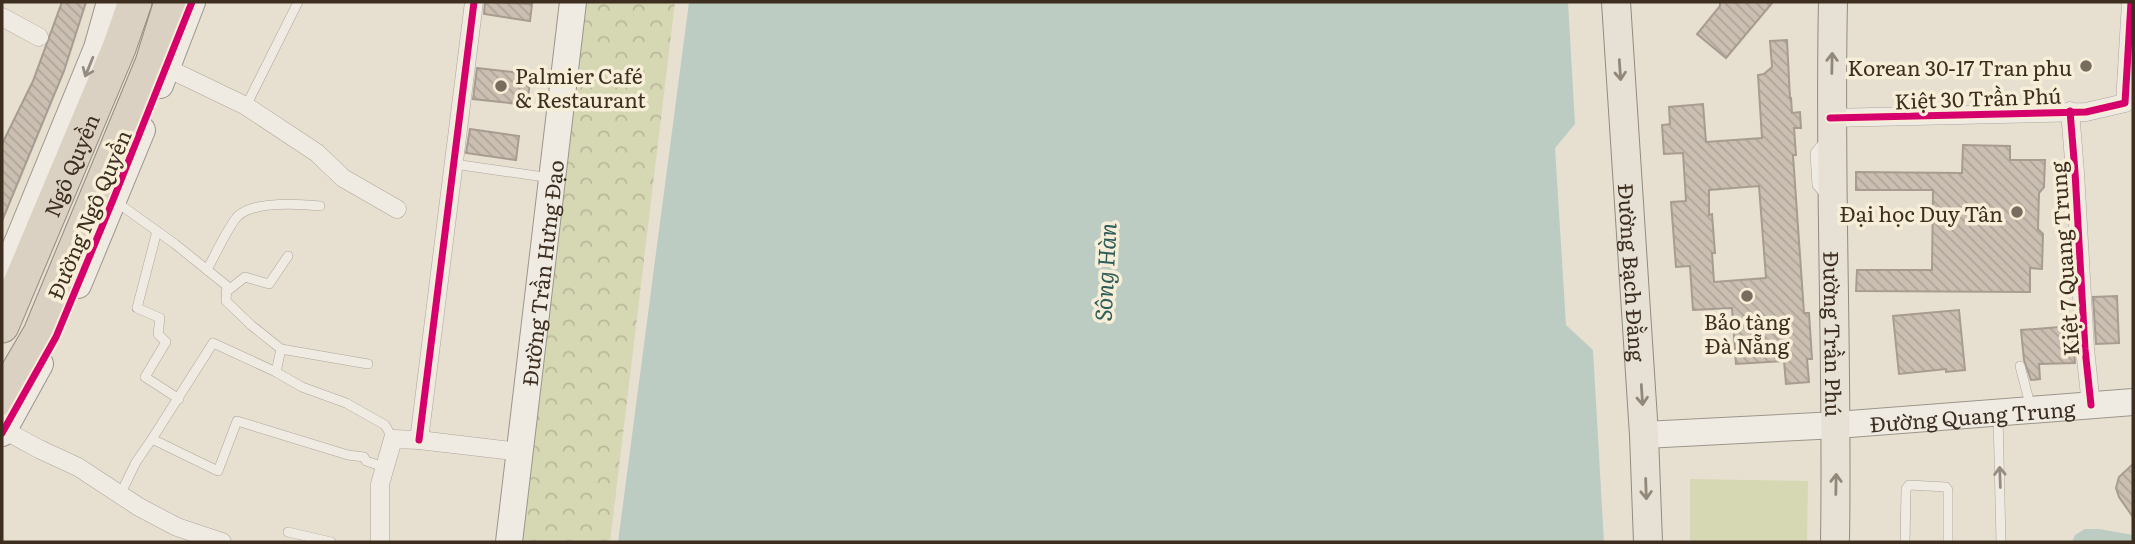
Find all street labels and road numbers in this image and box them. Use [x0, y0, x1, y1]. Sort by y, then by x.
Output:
street label: Kiệt 30 Trần Phú [1894, 79, 2062, 115]
street label: Ngô Quyền [34, 108, 105, 221]
street label: Đường Ngô Quyền [38, 124, 138, 304]
street label: Đường Trần Hưng Đạo [512, 158, 570, 388]
street label: Kiệt 7 Quang Trung [2041, 160, 2085, 357]
street label: Đường Bạch Đằng [1612, 182, 1655, 363]
street label: Đường Trần Phú [1818, 251, 1851, 417]
street label: Đường Quang Trung [1868, 391, 2077, 438]

